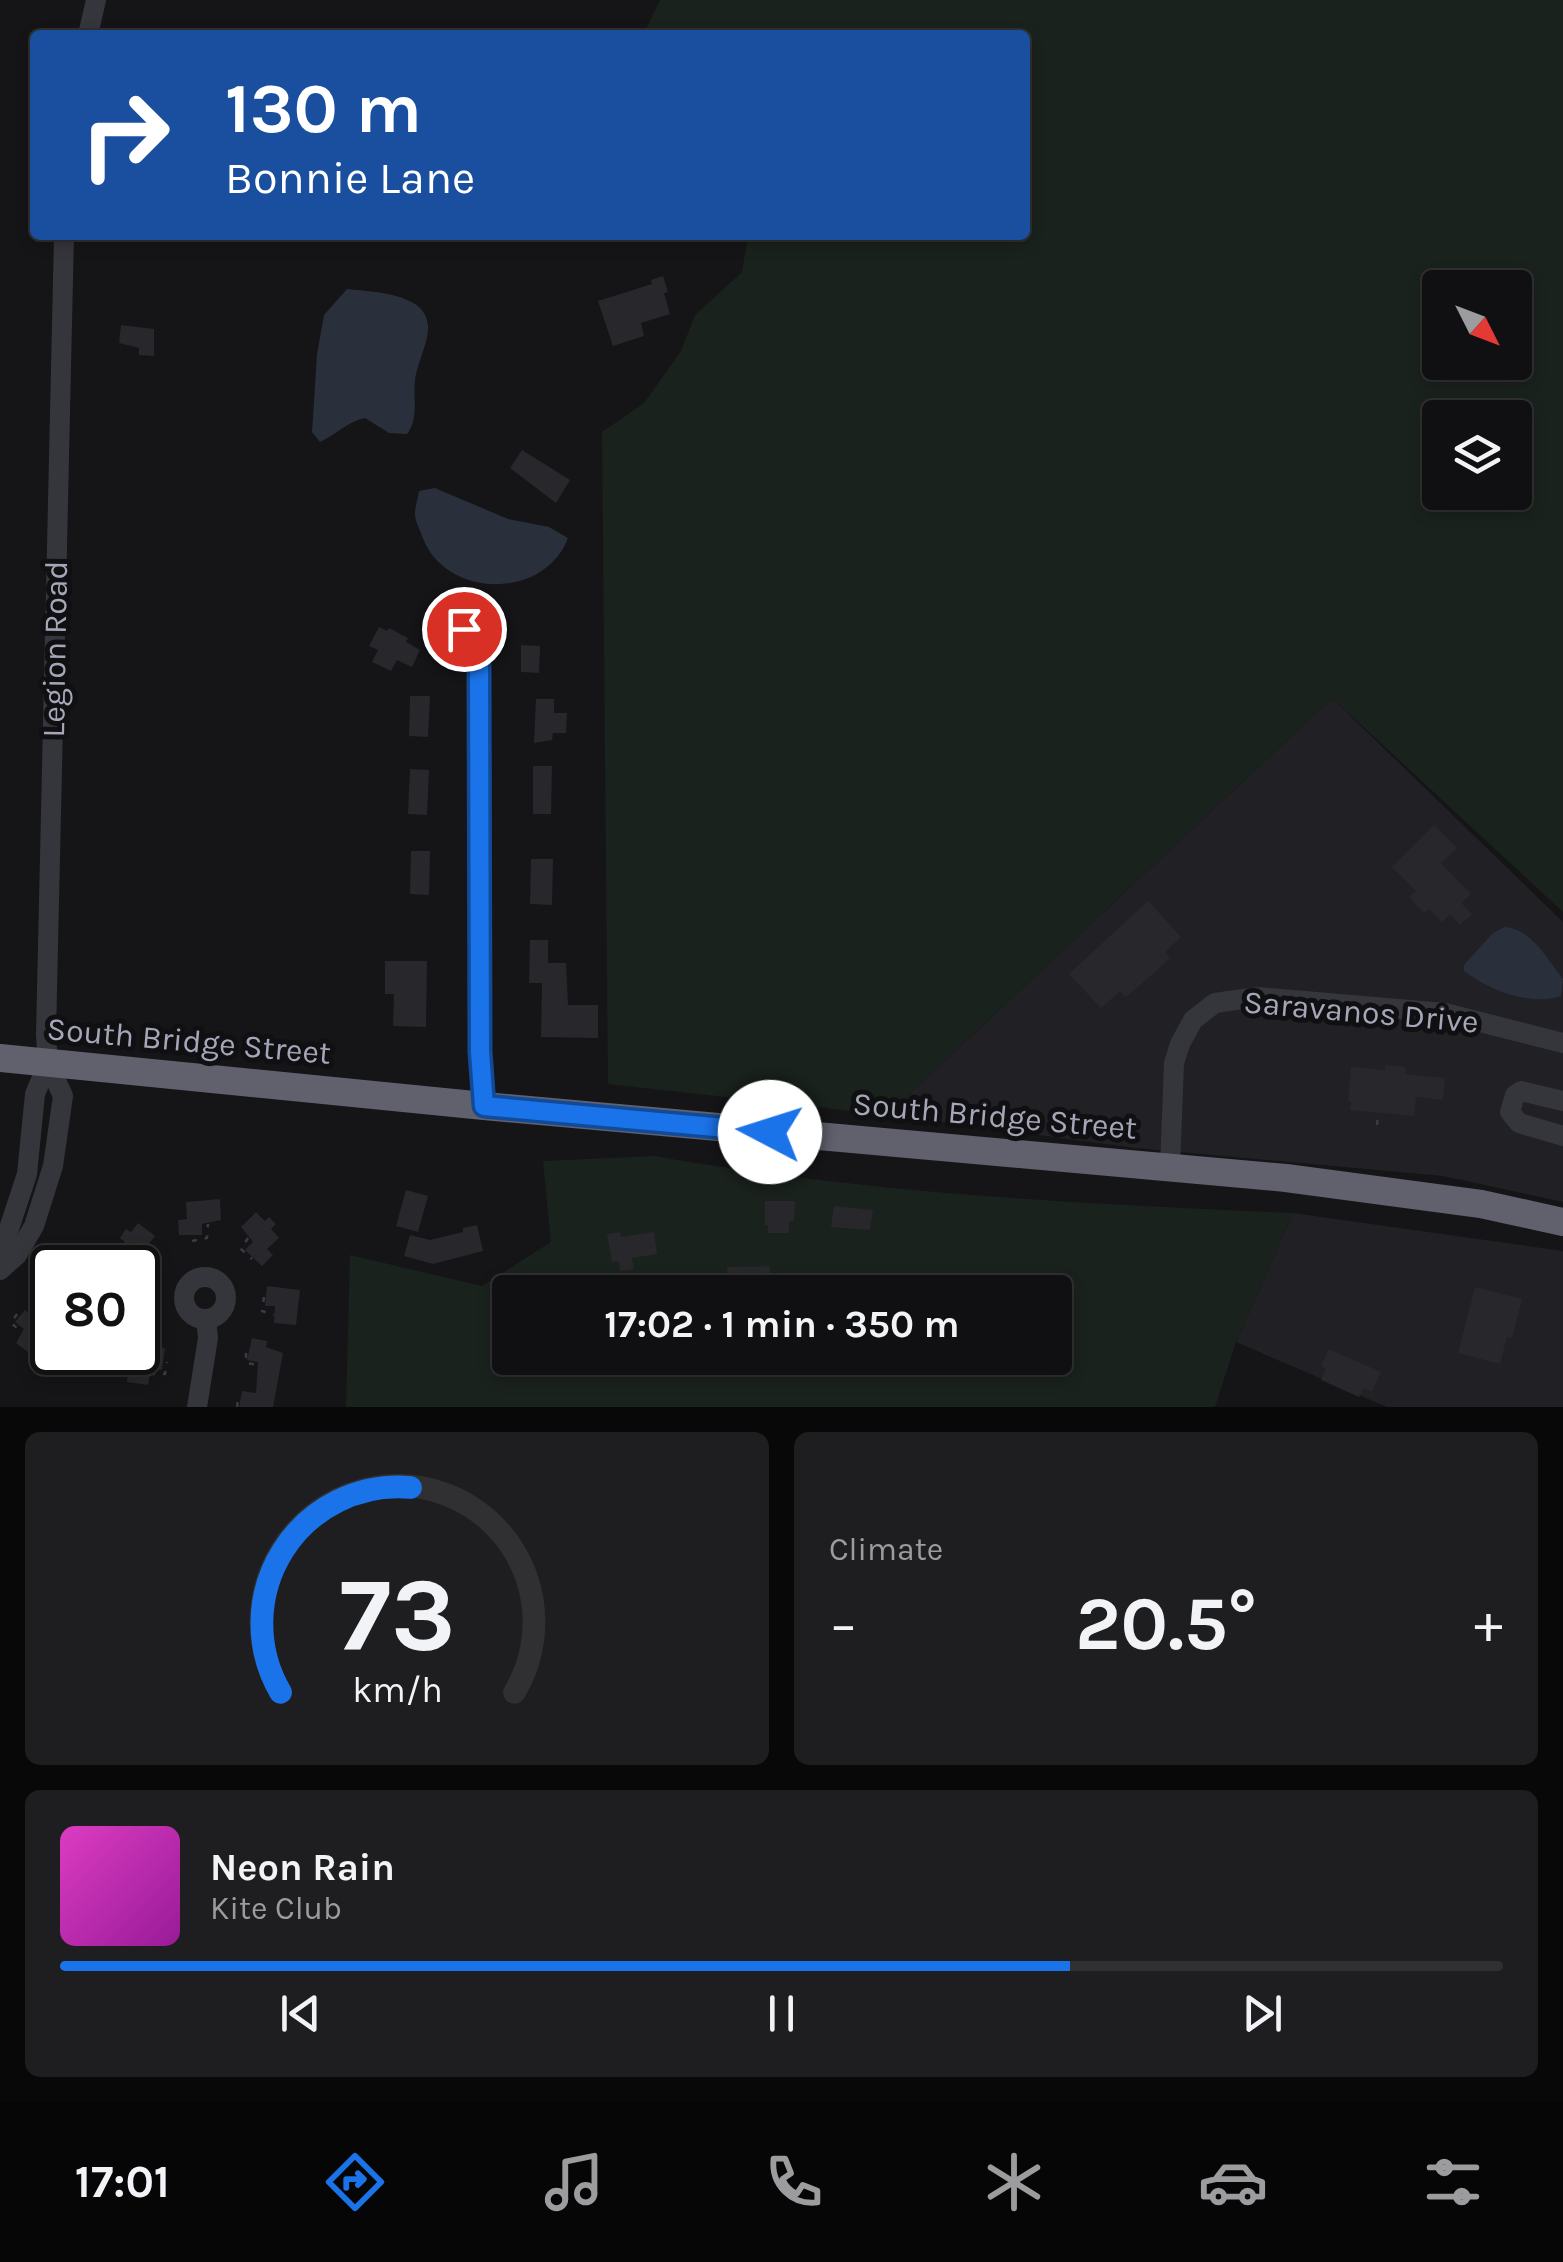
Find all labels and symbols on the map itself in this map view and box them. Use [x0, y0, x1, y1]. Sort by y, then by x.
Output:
north arrow [1422, 270, 1532, 380]
street label: Legion Road [35, 560, 75, 738]
pin [422, 587, 507, 672]
street label: Saravanos Drive [1242, 983, 1480, 1041]
street label: South Bridge Street [45, 1010, 333, 1072]
position arrow [718, 1080, 822, 1184]
street label: South Bridge Street [851, 1085, 1139, 1147]
speed limit sign: 80 [30, 1245, 160, 1375]

